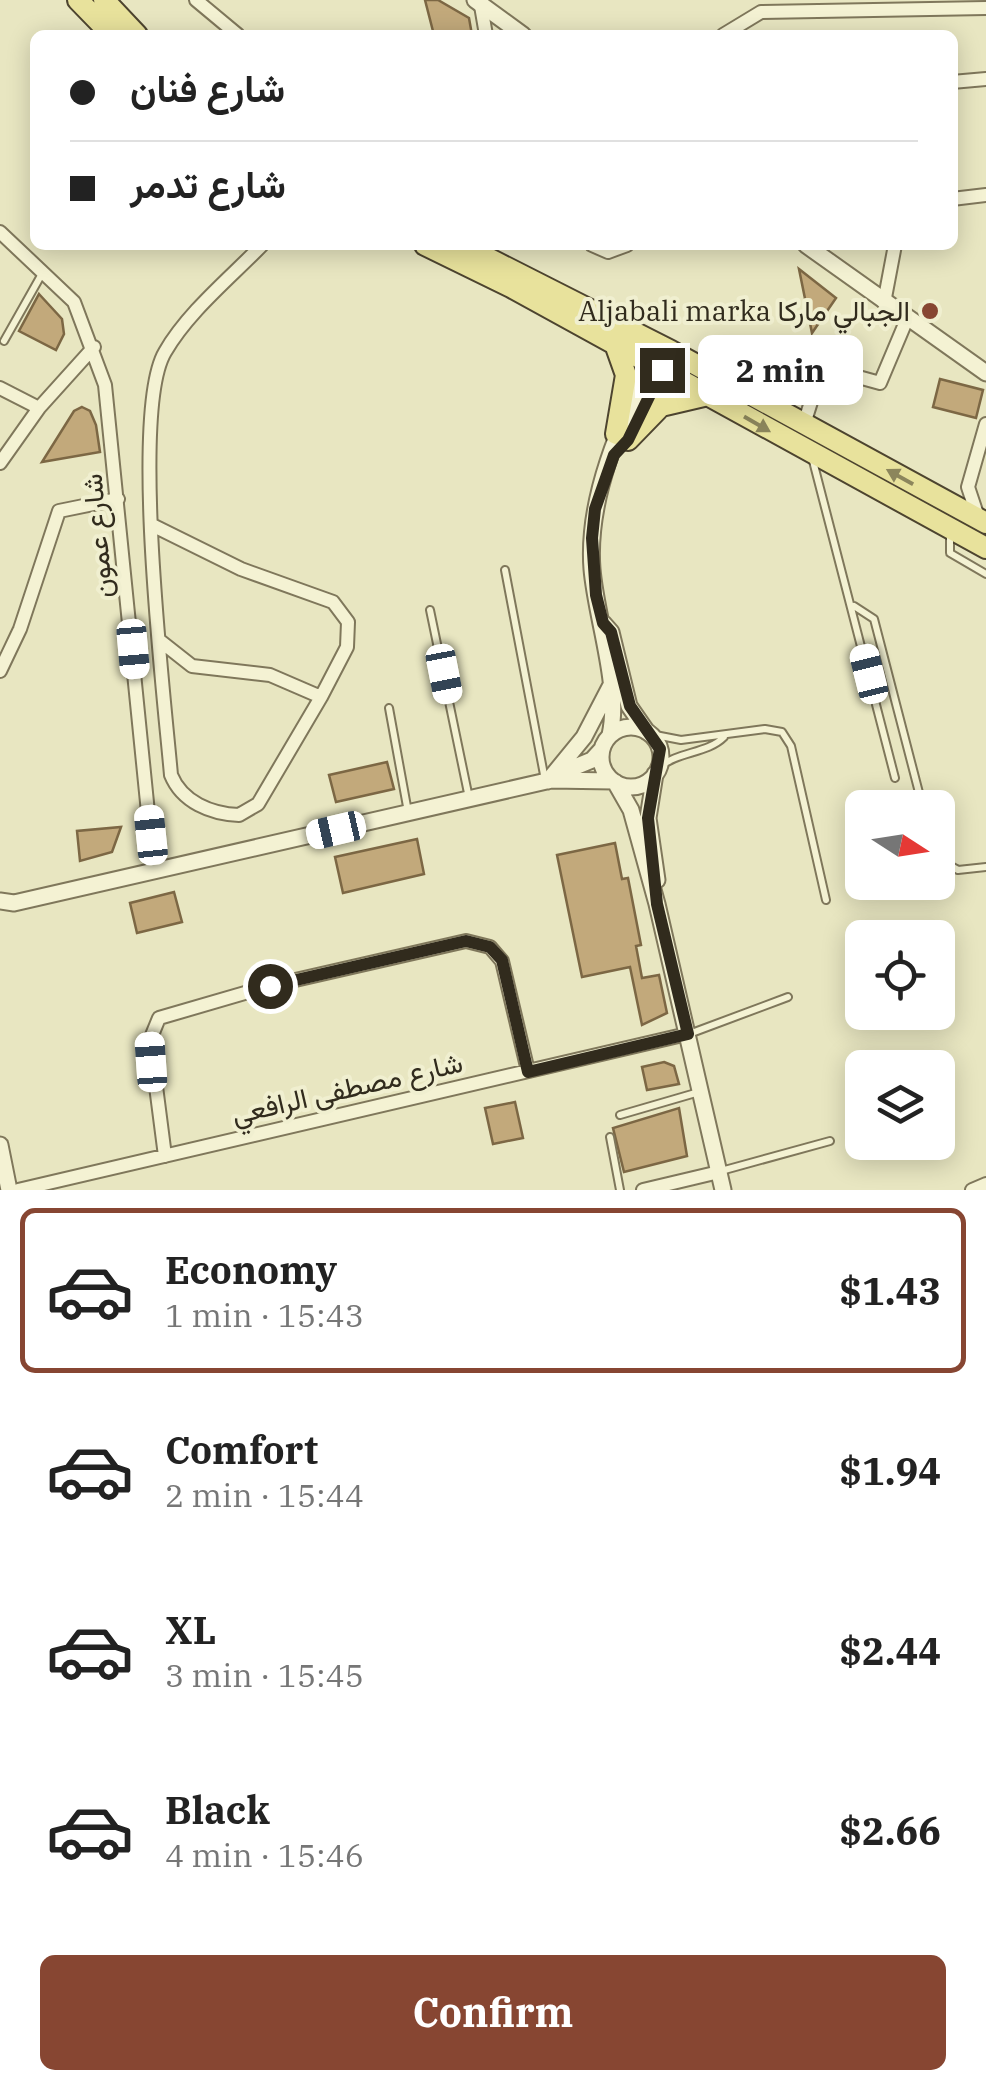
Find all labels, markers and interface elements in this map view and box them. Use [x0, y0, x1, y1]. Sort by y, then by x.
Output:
text: شارع فنان [130, 63, 285, 112]
text: شارع تدمر [130, 159, 286, 208]
place label: Aljabali marka الجبالي ماركا [578, 292, 910, 334]
marker: Aljabali marka الجبالي ماركا [919, 300, 941, 322]
callout: 2 min [697, 335, 862, 405]
route end [640, 348, 685, 393]
text: 2 min [736, 349, 825, 391]
one-way arrow [743, 414, 771, 432]
one-way arrow [886, 469, 915, 486]
street label: شارع عمون [73, 472, 121, 600]
car [115, 618, 151, 680]
car [847, 641, 891, 707]
car [424, 642, 464, 706]
north arrow [845, 790, 955, 900]
map controls [845, 790, 955, 1160]
car [133, 804, 169, 866]
car [303, 809, 369, 851]
button: locate [845, 920, 955, 1030]
route start [248, 964, 293, 1009]
car [134, 1031, 168, 1093]
street label: شارع مصطفى الرافعي [228, 1043, 467, 1137]
button: layers [845, 1050, 955, 1160]
text: Economy [165, 1245, 337, 1294]
icon: car [45, 1246, 135, 1336]
text: $1.43 [839, 1266, 941, 1315]
text: 1 min · 15:43 [165, 1294, 364, 1336]
text: Comfort [165, 1425, 318, 1474]
icon: car [45, 1426, 135, 1516]
text: $1.94 [839, 1446, 941, 1495]
text: 2 min · 15:44 [165, 1474, 364, 1516]
text: XL [165, 1605, 216, 1654]
icon: car [45, 1606, 135, 1696]
text: $2.44 [839, 1626, 941, 1675]
text: 3 min · 15:45 [165, 1654, 364, 1696]
text: Black [165, 1785, 270, 1834]
icon: car [45, 1786, 135, 1876]
text: $2.66 [839, 1806, 941, 1855]
text: 4 min · 15:46 [165, 1834, 364, 1876]
button: Confirm [40, 1955, 946, 2070]

